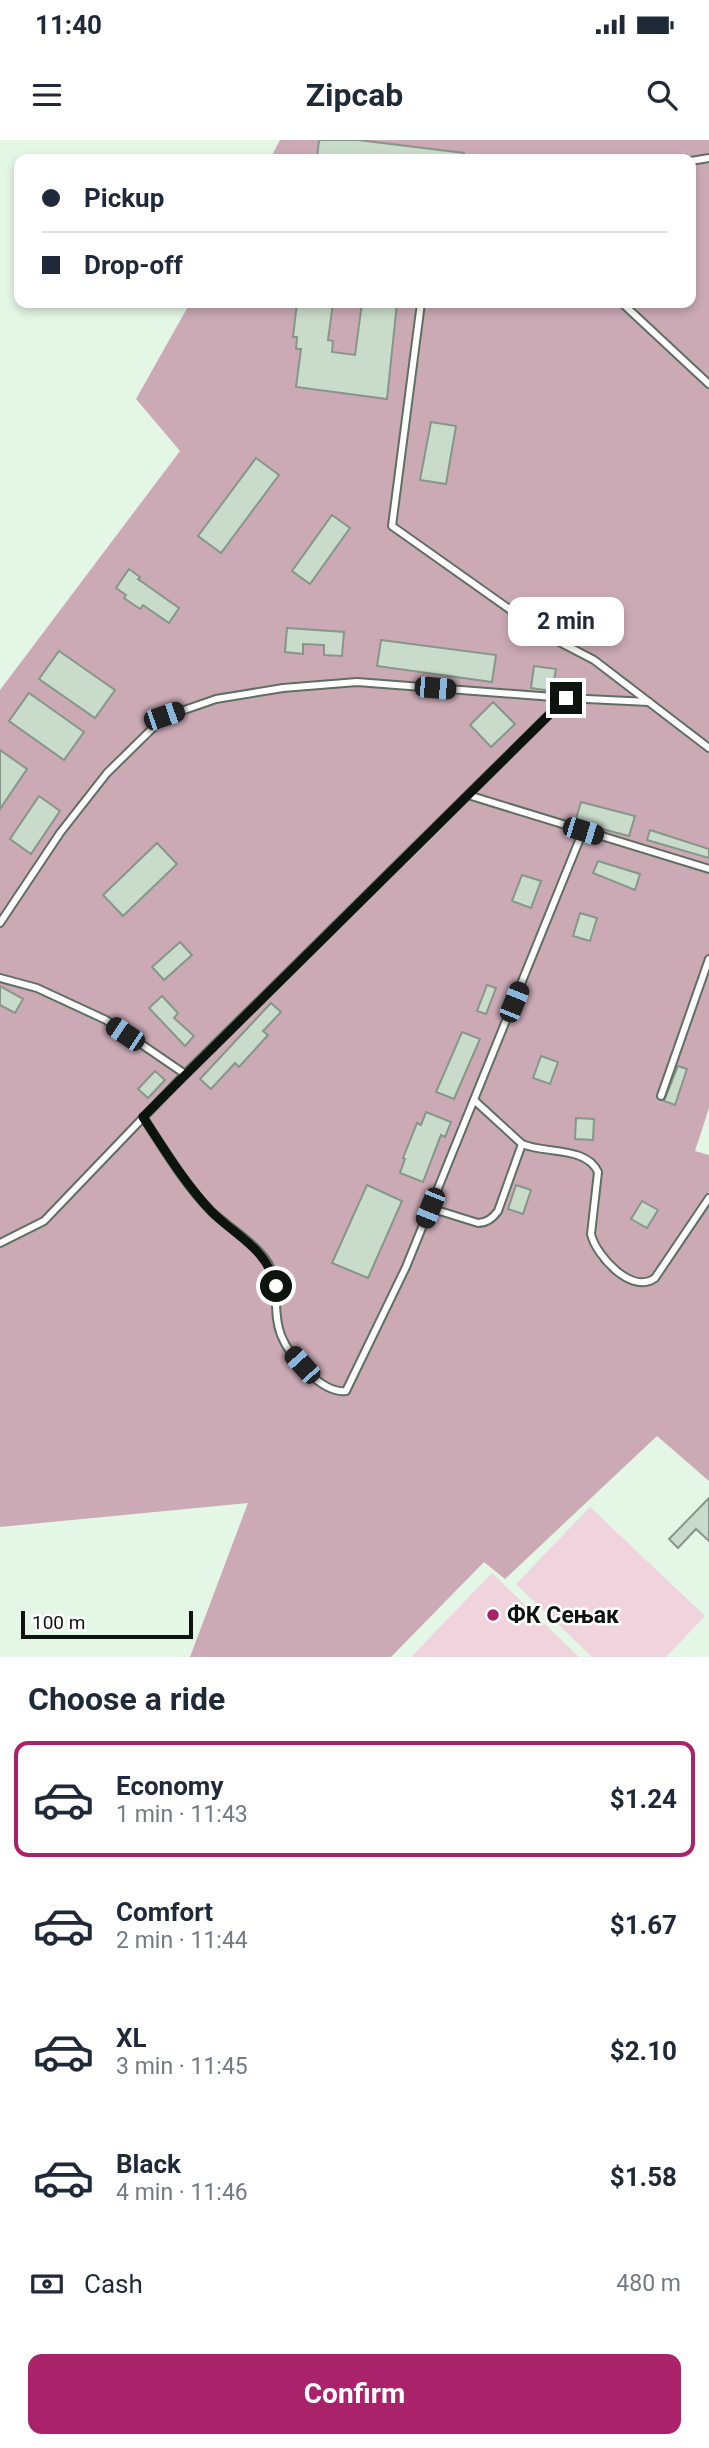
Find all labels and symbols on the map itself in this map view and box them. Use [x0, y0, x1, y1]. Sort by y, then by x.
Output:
callout: 2 min [508, 596, 624, 645]
car [414, 676, 457, 700]
route end [550, 682, 582, 714]
car [141, 699, 188, 733]
car [560, 815, 607, 847]
car [497, 979, 532, 1025]
car [102, 1014, 149, 1054]
car [413, 1185, 448, 1231]
route start [260, 1270, 292, 1302]
car [281, 1342, 324, 1388]
place label: ФК Сењак [507, 1602, 619, 1629]
marker: ФК Сењак [485, 1607, 501, 1623]
scale bar [21, 1608, 192, 1640]

